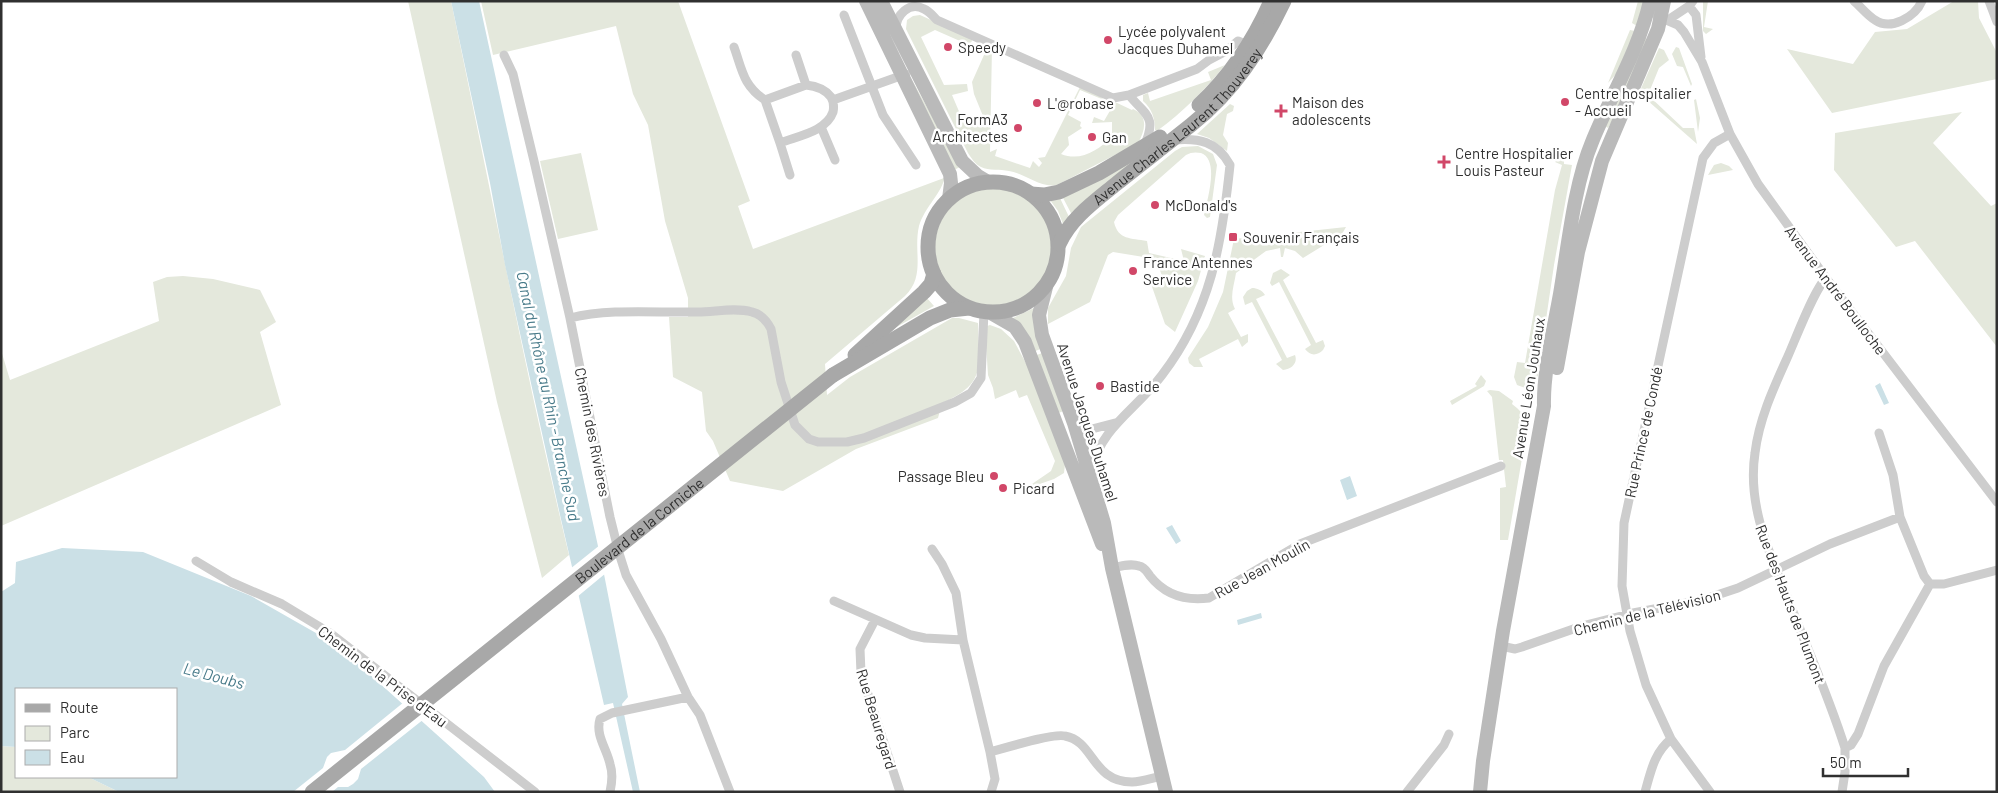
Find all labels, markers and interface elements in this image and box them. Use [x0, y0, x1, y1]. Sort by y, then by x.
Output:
place label: Lycée polyvalent Jacques Duhamel [1118, 22, 1233, 57]
marker: Lycée polyvalent Jacques Duhamel [1102, 34, 1114, 46]
place label: Speedy [958, 38, 1006, 56]
marker: Speedy [942, 41, 954, 53]
street label: Avenue Charles Laurent Thouverey [1089, 44, 1265, 208]
place label: Centre hospitalier - Accueil [1575, 84, 1692, 119]
place label: Maison des adolescents [1292, 93, 1371, 128]
place label: L'@robase [1047, 94, 1114, 112]
marker: Centre hospitalier - Accueil [1559, 96, 1571, 108]
marker: L'@robase [1031, 97, 1043, 109]
marker: Maison des adolescents [1274, 104, 1288, 118]
place label: FormA3 Architectes [932, 110, 1008, 145]
marker: FormA3 Architectes [1012, 122, 1024, 134]
place label: Gan [1102, 128, 1127, 146]
marker: Gan [1086, 131, 1098, 143]
place label: Centre Hospitalier Louis Pasteur [1455, 144, 1574, 179]
marker: Centre Hospitalier Louis Pasteur [1437, 155, 1451, 169]
place label: McDonald's [1165, 196, 1237, 214]
marker: McDonald's [1149, 199, 1161, 211]
street label: Avenue André Boulloche [1782, 222, 1890, 358]
place label: Souvenir Français [1243, 228, 1359, 246]
marker: Souvenir Français [1227, 231, 1239, 243]
place label: France Antennes Service [1143, 253, 1253, 288]
marker: France Antennes Service [1127, 265, 1139, 277]
water label: Canal du Rhône au Rhin - Branche Sud [513, 269, 585, 523]
street label: Avenue Léon Jouhaux [1508, 316, 1548, 460]
street label: Avenue Jacques Duhamel [1054, 340, 1122, 504]
street label: Rue Prince de Condé [1620, 365, 1666, 499]
street label: Chemin des Rivières [572, 366, 614, 498]
place label: Bastide [1110, 377, 1160, 395]
marker: Bastide [1094, 380, 1106, 392]
place label: Passage Bleu [898, 467, 984, 485]
marker: Passage Bleu [988, 470, 1000, 482]
street label: Boulevard de la Corniche [571, 473, 707, 587]
place label: Picard [1013, 479, 1055, 497]
marker: Picard [997, 482, 1009, 494]
street label: Rue des Hauts de Plumont [1752, 522, 1830, 686]
street label: Rue Jean Moulin [1211, 534, 1313, 602]
street label: Chemin de la Télévision [1572, 585, 1722, 639]
street label: Chemin de la Prise d'Eau [315, 622, 451, 730]
water label: Le Doubs [181, 658, 247, 692]
street label: Rue Beauregard [853, 667, 901, 771]
legend [15, 688, 178, 778]
text: Route [60, 698, 99, 716]
text: Parc [60, 723, 90, 741]
scale bar [1823, 746, 1908, 778]
text: Eau [60, 748, 85, 766]
text: 50 m [1830, 753, 1862, 771]

